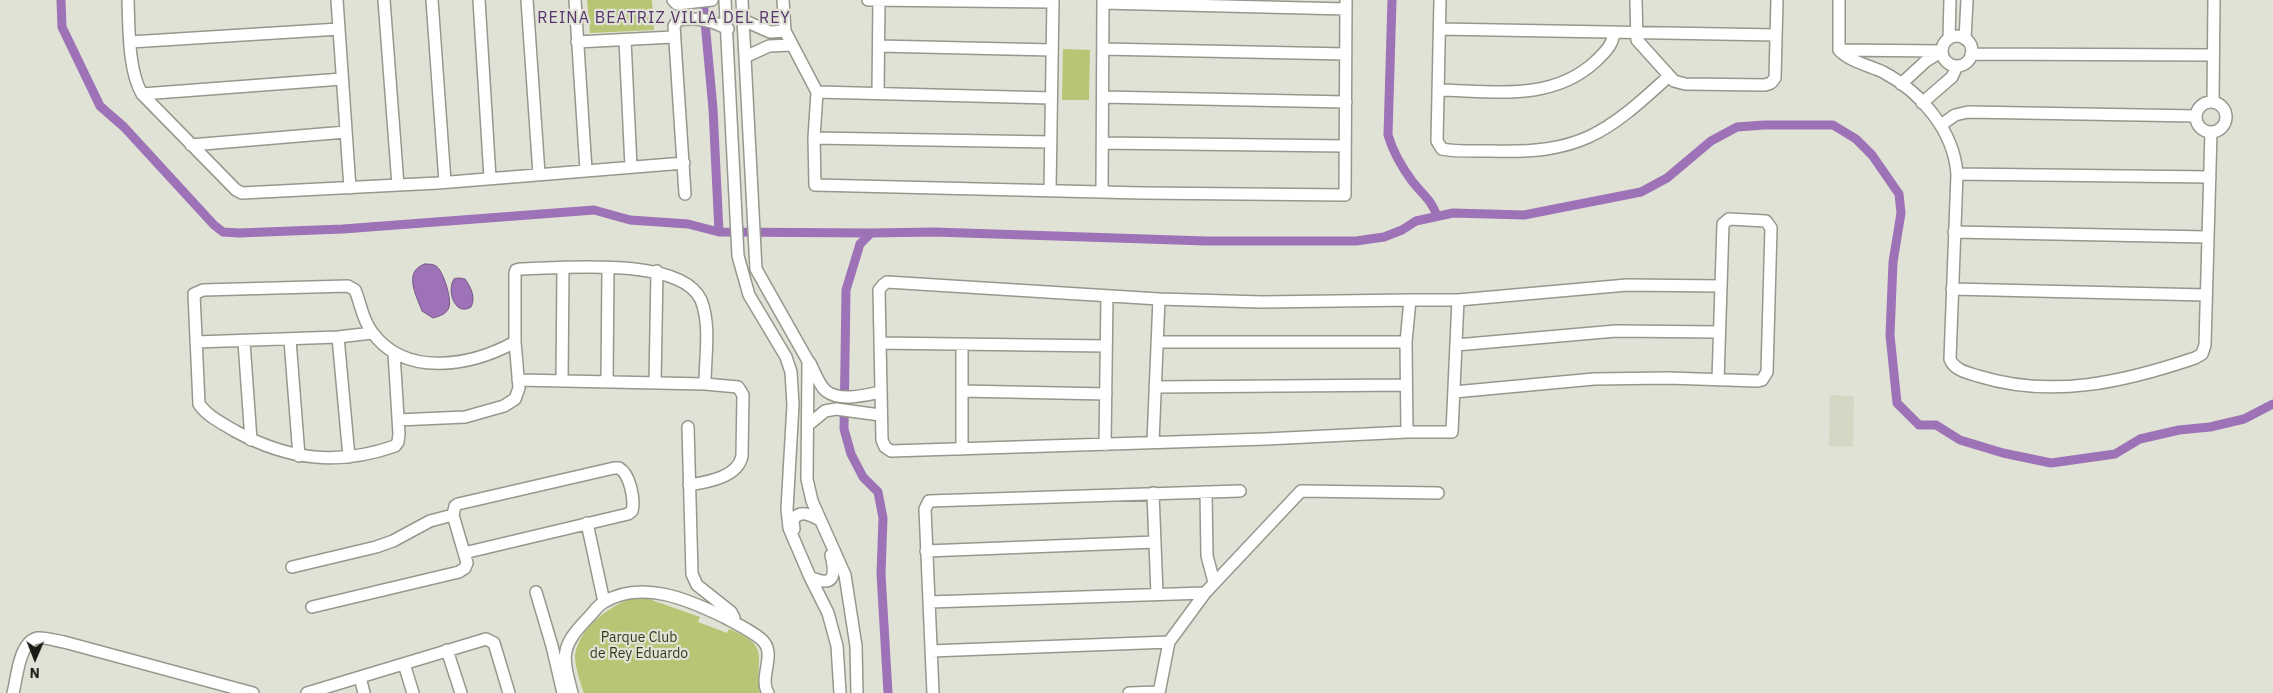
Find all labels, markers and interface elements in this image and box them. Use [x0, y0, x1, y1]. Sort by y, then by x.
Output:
district label: REINA BEATRIZ VILLA DEL REY [534, 8, 794, 28]
park label: Parque Club de Rey Eduardo [590, 630, 688, 662]
north arrow [10, 633, 60, 683]
text: N [30, 664, 40, 682]

